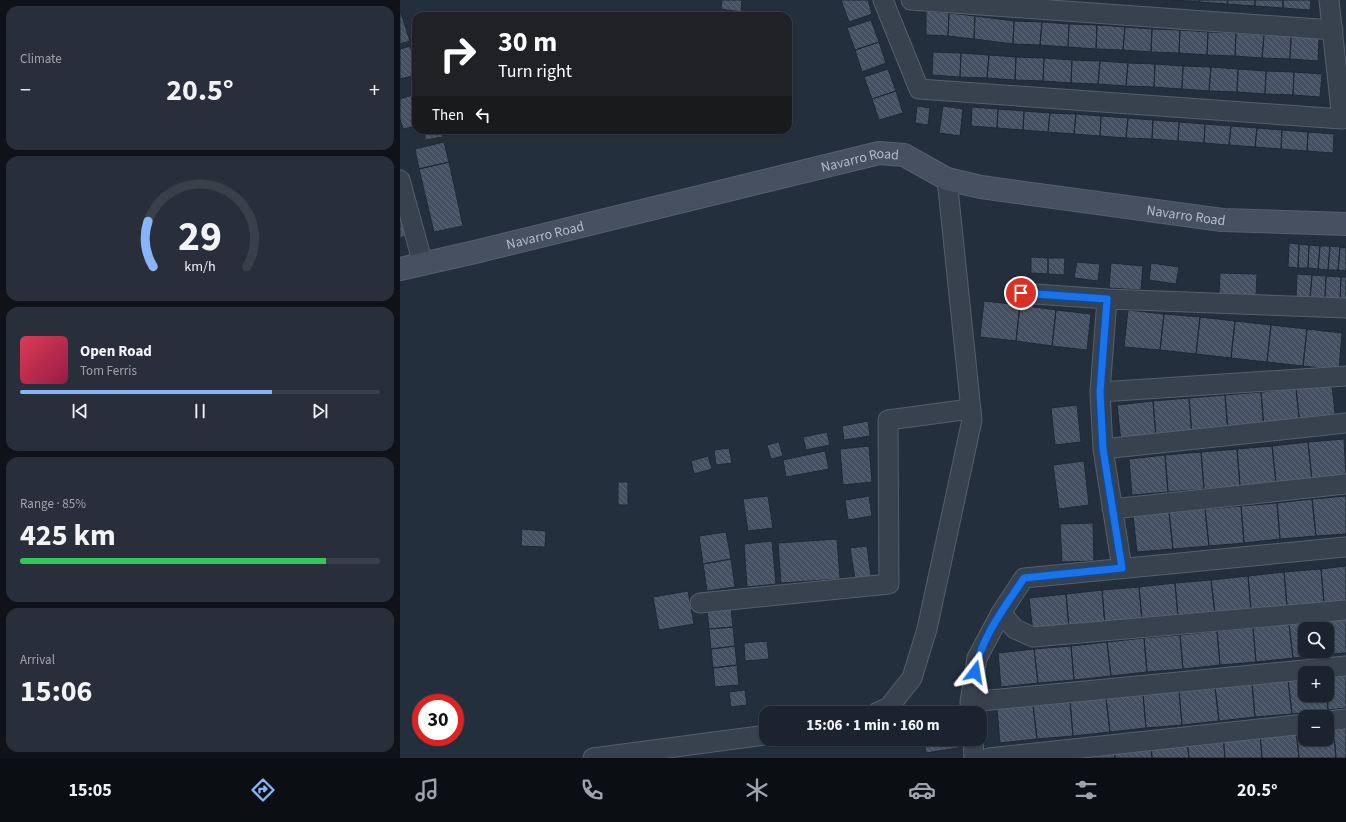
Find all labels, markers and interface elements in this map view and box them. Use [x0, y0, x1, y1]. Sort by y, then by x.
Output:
text: 30 m [498, 22, 557, 62]
icon: right [432, 28, 484, 80]
text: Climate [20, 50, 62, 68]
text: Turn right [498, 59, 572, 84]
text: 20.5° [166, 69, 234, 112]
text: − [20, 74, 31, 106]
text: + [369, 74, 380, 106]
icon: left [472, 104, 494, 126]
text: Then [432, 105, 464, 126]
street label: Navarro Road [819, 144, 900, 178]
street label: Navarro Road [1145, 201, 1227, 231]
text: 29 [178, 206, 222, 266]
street label: Navarro Road [504, 217, 586, 255]
text: km/h [184, 255, 216, 276]
pin [1004, 276, 1038, 310]
icon: arrive [1010, 282, 1032, 304]
text: Open Road [80, 341, 152, 362]
text: Tom Ferris [80, 362, 137, 380]
icon: previous [69, 400, 91, 422]
icon: pause [189, 400, 211, 422]
icon: next [309, 400, 331, 422]
text: Range · 85% [20, 495, 86, 513]
text: 425 km [20, 514, 116, 557]
map controls [1298, 622, 1334, 746]
button: search [1298, 622, 1334, 658]
text: Arrival [20, 651, 55, 669]
position arrow [954, 651, 996, 693]
button: + [1298, 666, 1334, 702]
text: 15:06 [20, 670, 92, 713]
speed limit sign: 30 [412, 694, 464, 746]
button: − [1298, 710, 1334, 746]
text: 15:06 · 1 min · 160 m [806, 715, 940, 736]
icon: directions [249, 776, 277, 804]
icon: music [413, 776, 441, 804]
icon: phone [578, 776, 606, 804]
icon: climate [743, 776, 771, 804]
icon: car [908, 776, 936, 804]
icon: filters [1072, 776, 1100, 804]
text: 15:05 [68, 778, 112, 803]
text: 20.5° [1237, 778, 1278, 803]

